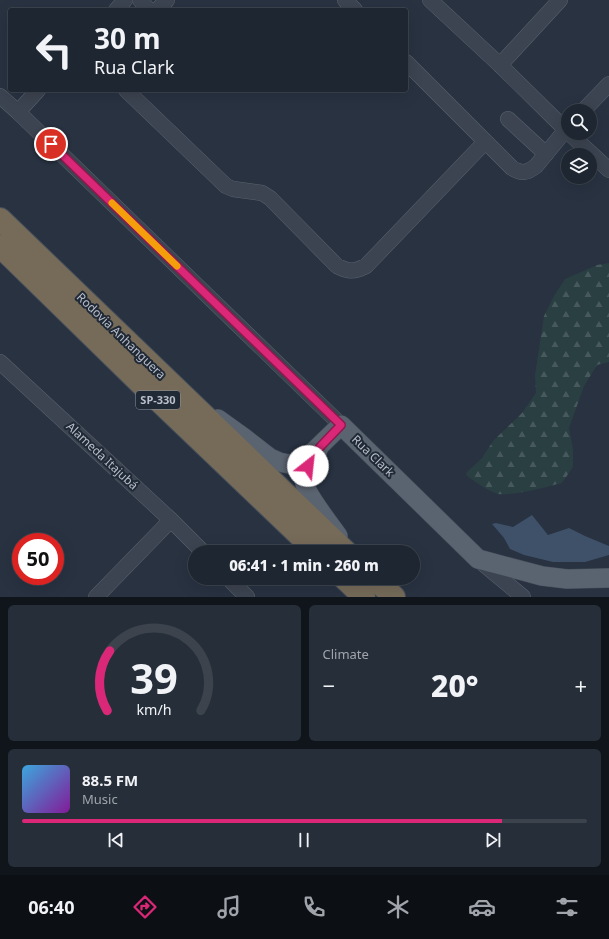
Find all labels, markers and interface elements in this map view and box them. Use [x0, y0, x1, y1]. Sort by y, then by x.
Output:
text: 30 m [94, 19, 161, 57]
icon: left [28, 24, 80, 76]
text: Rua Clark [94, 55, 174, 79]
map controls [561, 104, 597, 184]
button: search [561, 104, 597, 140]
pin [34, 127, 68, 161]
icon: arrive [40, 133, 62, 155]
button: layers [561, 148, 597, 184]
street label: Rodovia Anhanguera [73, 289, 170, 383]
road number: SP-330 [136, 391, 180, 409]
street label: Alameda Itajubá [63, 418, 142, 493]
street label: Rua Clark [348, 431, 399, 481]
position arrow [287, 445, 329, 487]
speed limit sign: 50 [12, 533, 64, 585]
text: 06:41 · 1 min · 260 m [229, 555, 379, 575]
text: Climate [323, 645, 369, 663]
text: 39 [130, 650, 178, 706]
text: 20° [431, 665, 478, 706]
text: − [323, 670, 335, 700]
text: + [574, 670, 587, 700]
text: km/h [137, 700, 172, 719]
text: 88.5 FM [82, 770, 138, 790]
text: Music [82, 790, 118, 808]
icon: previous [105, 829, 127, 851]
icon: pause [293, 829, 315, 851]
icon: next [482, 829, 504, 851]
icon: directions [131, 893, 159, 921]
icon: music [215, 893, 243, 921]
icon: phone [300, 893, 328, 921]
icon: climate [384, 893, 412, 921]
icon: car [468, 893, 496, 921]
icon: filters [553, 893, 581, 921]
text: 06:40 [28, 895, 74, 919]

